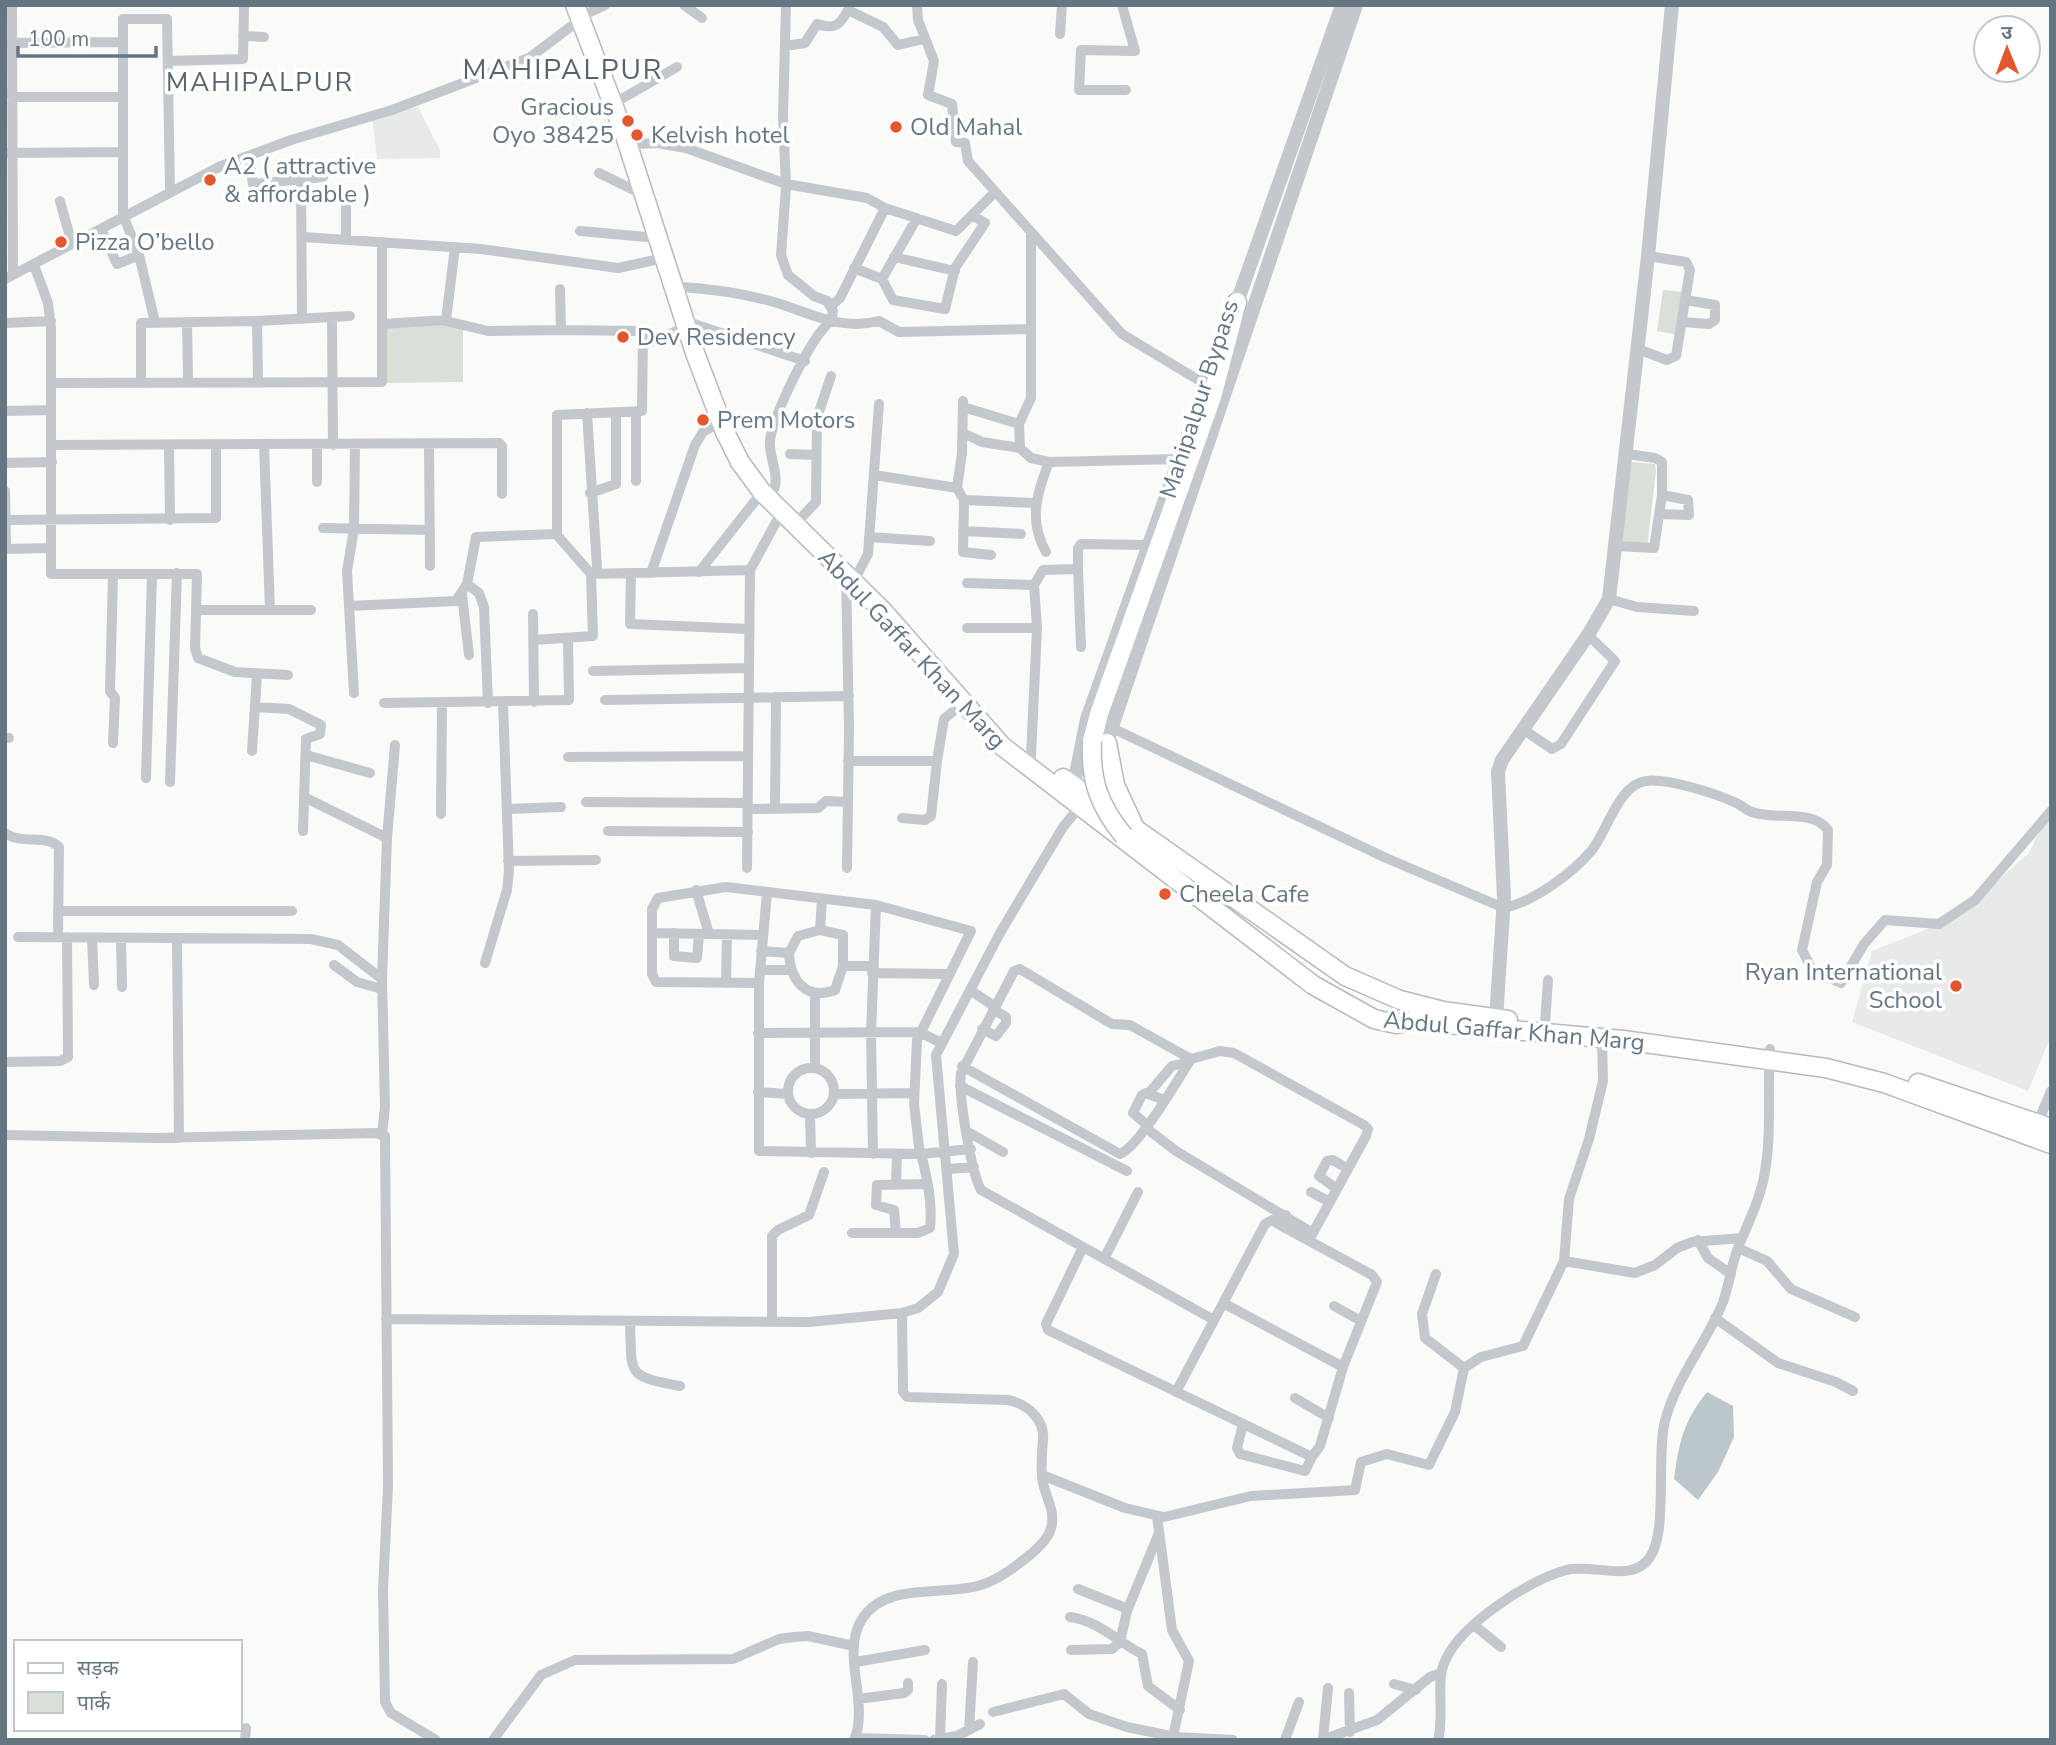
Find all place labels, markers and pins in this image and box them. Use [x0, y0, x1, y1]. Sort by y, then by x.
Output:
place label: Gracious Oyo 38425 [492, 91, 614, 151]
place label: Old Mahal [910, 111, 1022, 143]
marker: Gracious Oyo 38425 [620, 113, 636, 129]
place label: Kelvish hotel [651, 119, 790, 151]
marker: Old Mahal [888, 119, 904, 135]
marker: Kelvish hotel [629, 127, 645, 143]
place label: A2 ( attractive & affordable ) [224, 150, 376, 210]
marker: A2 ( attractive & affordable ) [202, 172, 218, 188]
place label: Pizza O’bello [75, 226, 215, 258]
marker: Pizza O’bello [53, 234, 69, 250]
place label: Dev Residency [637, 321, 796, 353]
marker: Dev Residency [615, 329, 631, 345]
place label: Prem Motors [717, 404, 855, 436]
marker: Prem Motors [695, 412, 711, 428]
place label: Cheela Cafe [1179, 878, 1309, 910]
marker: Cheela Cafe [1157, 886, 1173, 902]
place label: Ryan International School [1745, 956, 1942, 1016]
marker: Ryan International School [1948, 978, 1964, 994]

